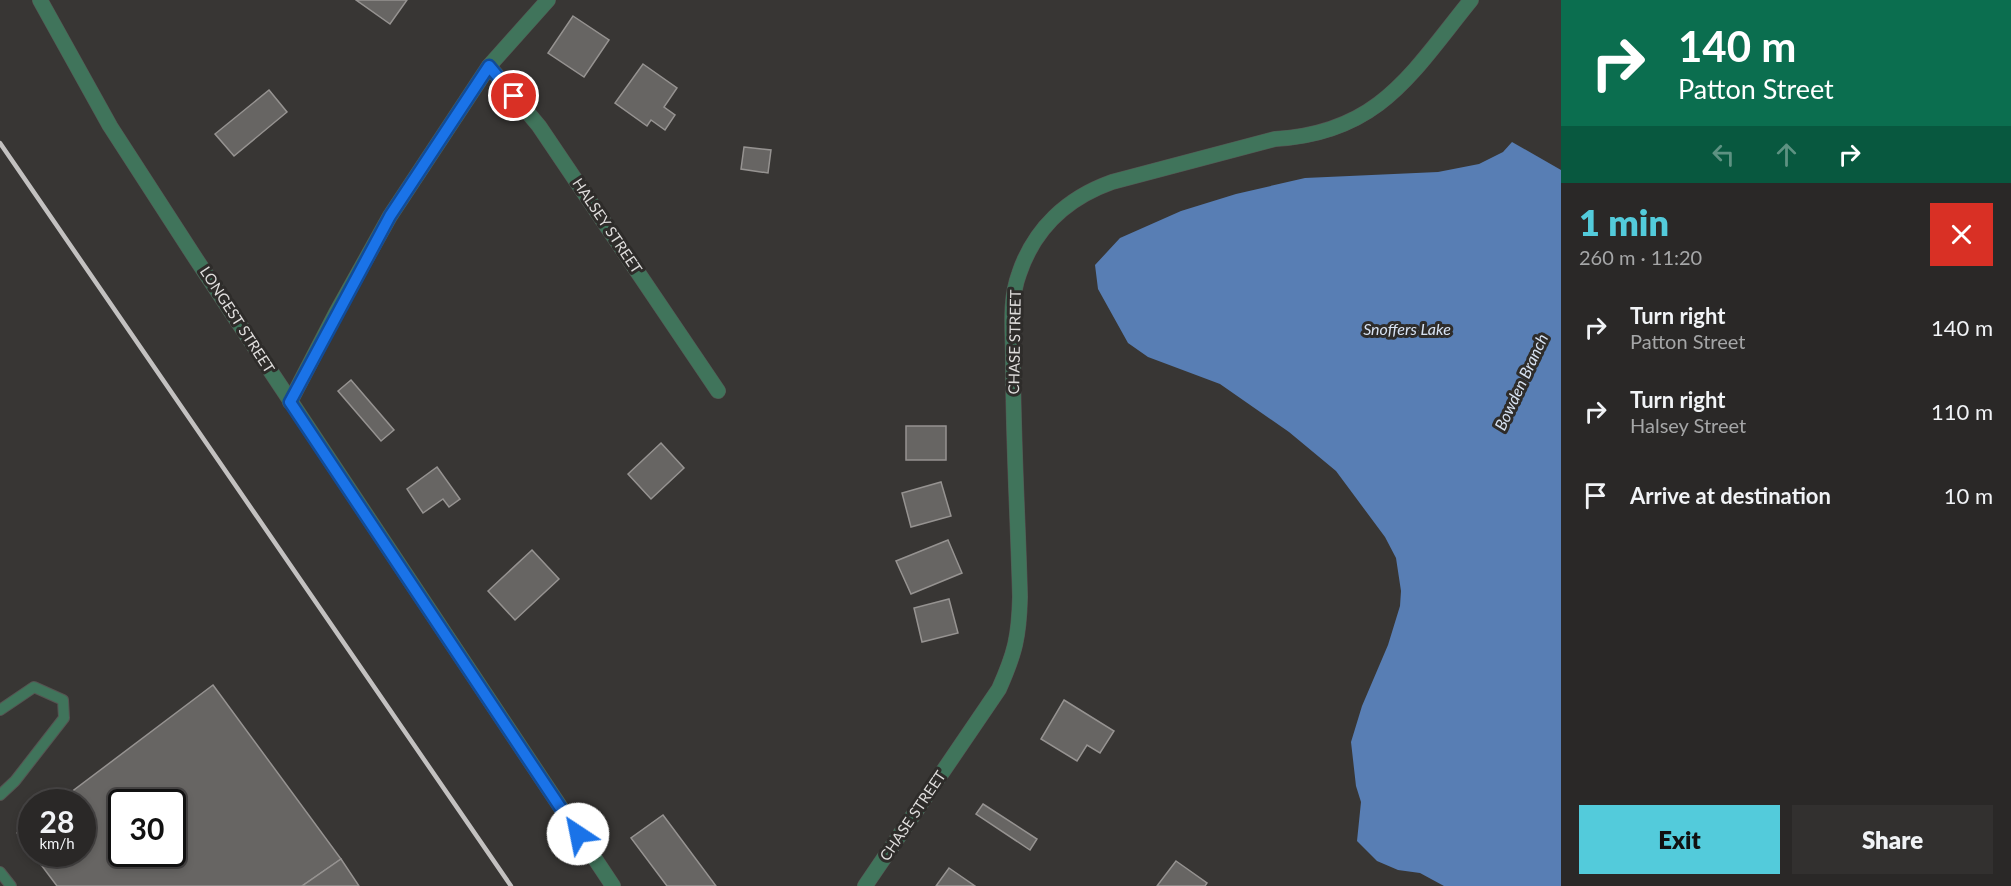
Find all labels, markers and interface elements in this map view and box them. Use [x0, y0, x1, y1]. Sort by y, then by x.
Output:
text: 140 m [1678, 21, 1796, 71]
icon: right [1579, 24, 1657, 102]
pin [488, 70, 539, 121]
text: Patton Street [1678, 72, 1834, 105]
icon: arrive [497, 79, 530, 112]
icon: left [1707, 138, 1740, 171]
icon: ahead [1770, 138, 1803, 171]
icon: right [1833, 138, 1866, 171]
street label: HALSEY STREET [569, 174, 646, 277]
text: 1 min [1579, 200, 1669, 244]
button: close [1930, 203, 1993, 266]
text: 260 m · 11:20 [1579, 245, 1702, 269]
street label: LONGEST STREET [197, 263, 279, 376]
street label: CHASE STREET [1004, 289, 1024, 395]
text: Turn right [1630, 302, 1725, 329]
icon: right [1579, 311, 1612, 344]
text: 140 m [1931, 314, 1993, 341]
water label: Snoffers Lake [1363, 319, 1451, 338]
text: Patton Street [1630, 329, 1745, 353]
water label: Bowden Branch [1490, 330, 1551, 433]
text: Turn right [1630, 386, 1725, 413]
icon: right [1579, 395, 1612, 428]
text: 110 m [1931, 398, 1993, 425]
text: Halsey Street [1630, 413, 1746, 437]
icon: arrive [1579, 479, 1612, 512]
text: Arrive at destination [1630, 482, 1831, 509]
text: 10 m [1944, 482, 1993, 509]
street label: CHASE STREET [875, 767, 949, 864]
speed limit sign: 30 [108, 789, 186, 867]
position arrow [546, 802, 610, 866]
text: 28 [40, 803, 74, 839]
button: Exit [1579, 805, 1780, 874]
button: Share [1792, 805, 1993, 874]
text: km/h [39, 834, 75, 852]

